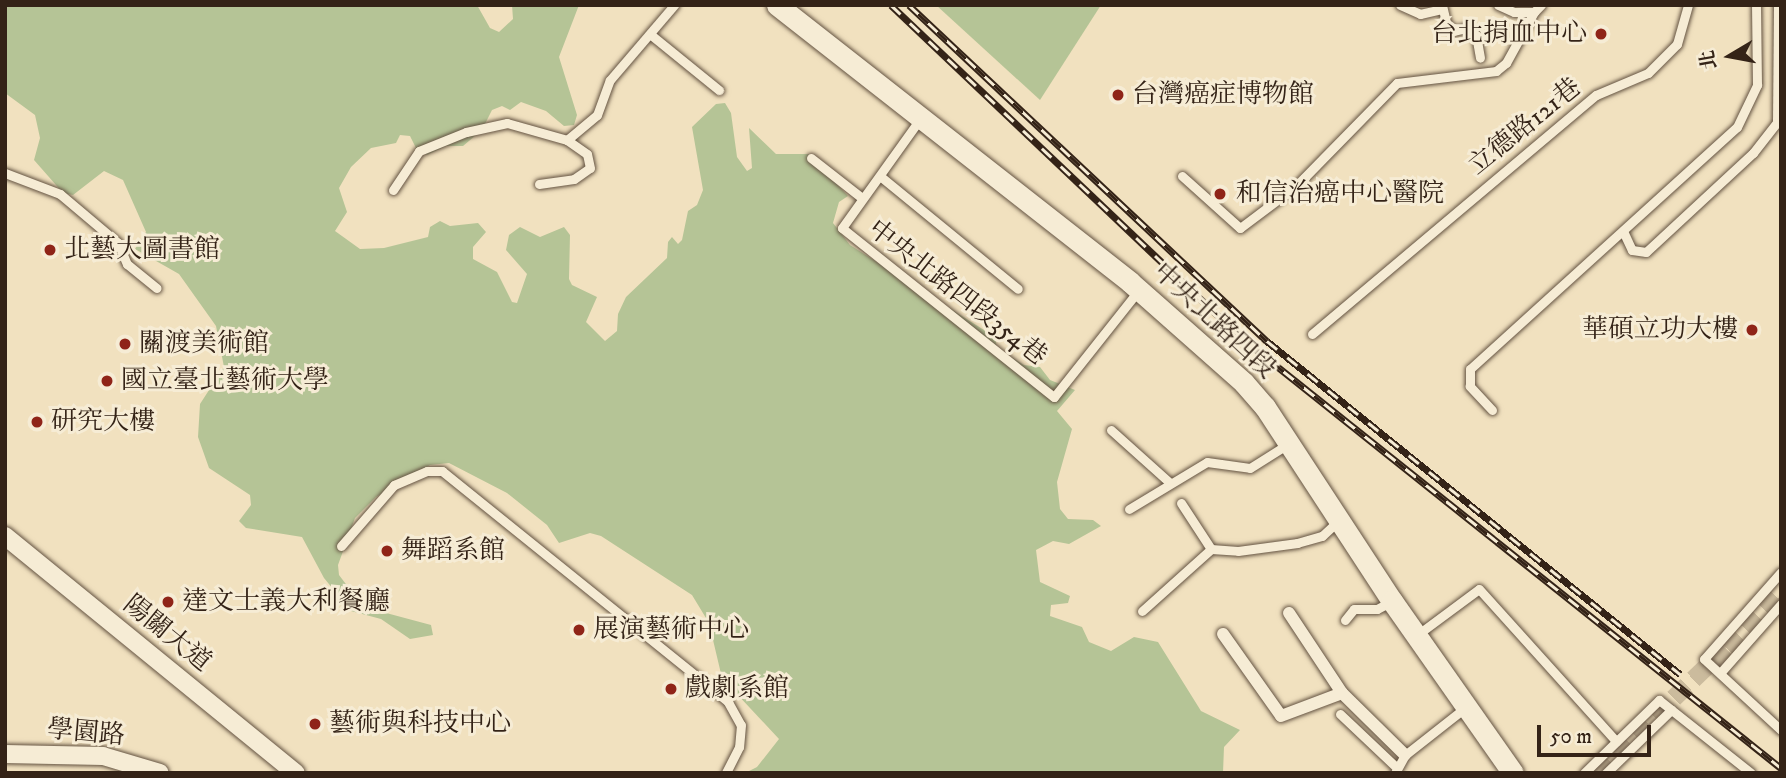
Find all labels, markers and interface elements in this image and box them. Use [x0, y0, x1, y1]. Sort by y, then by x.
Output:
place label: 台北捐血中心 [1431, 18, 1587, 50]
north arrow [1695, 21, 1765, 91]
marker: 台北捐血中心 [1593, 26, 1609, 42]
text: 北 [1696, 48, 1722, 71]
street label: 立德路121巷 [1462, 72, 1588, 182]
place label: 台灣癌症博物館 [1132, 79, 1314, 111]
marker: 台灣癌症博物館 [1110, 87, 1126, 103]
place label: 和信治癌中心醫院 [1236, 178, 1444, 210]
marker: 和信治癌中心醫院 [1210, 184, 1230, 204]
street label: 中央北路四段354巷 [861, 214, 1053, 372]
place label: 北藝大圖書館 [64, 234, 220, 266]
marker: 北藝大圖書館 [42, 242, 58, 258]
street label: 中央北路四段 [1146, 256, 1282, 386]
place label: 華碩立功大樓 [1582, 314, 1738, 346]
marker: 華碩立功大樓 [1744, 322, 1760, 338]
place label: 關渡美術館 [139, 328, 269, 360]
marker: 關渡美術館 [117, 336, 133, 352]
place label: 國立臺北藝術大學 [121, 365, 329, 397]
marker: 國立臺北藝術大學 [99, 373, 115, 389]
place label: 研究大樓 [51, 406, 155, 438]
marker: 研究大樓 [29, 414, 45, 430]
place label: 舞蹈系館 [401, 535, 505, 567]
marker: 舞蹈系館 [379, 543, 395, 559]
place label: 達文士義大利餐廳 [182, 586, 390, 618]
street label: 陽關大道 [117, 589, 217, 679]
marker: 達文士義大利餐廳 [160, 594, 176, 610]
place label: 展演藝術中心 [593, 614, 749, 646]
marker: 展演藝術中心 [571, 622, 587, 638]
place label: 戲劇系館 [685, 673, 789, 705]
marker: 戲劇系館 [663, 681, 679, 697]
place label: 藝術與科技中心 [329, 708, 511, 740]
scale bar [1541, 712, 1655, 756]
street label: 學園路 [46, 714, 126, 752]
marker: 藝術與科技中心 [307, 716, 323, 732]
text: 50 m [1550, 724, 1592, 750]

